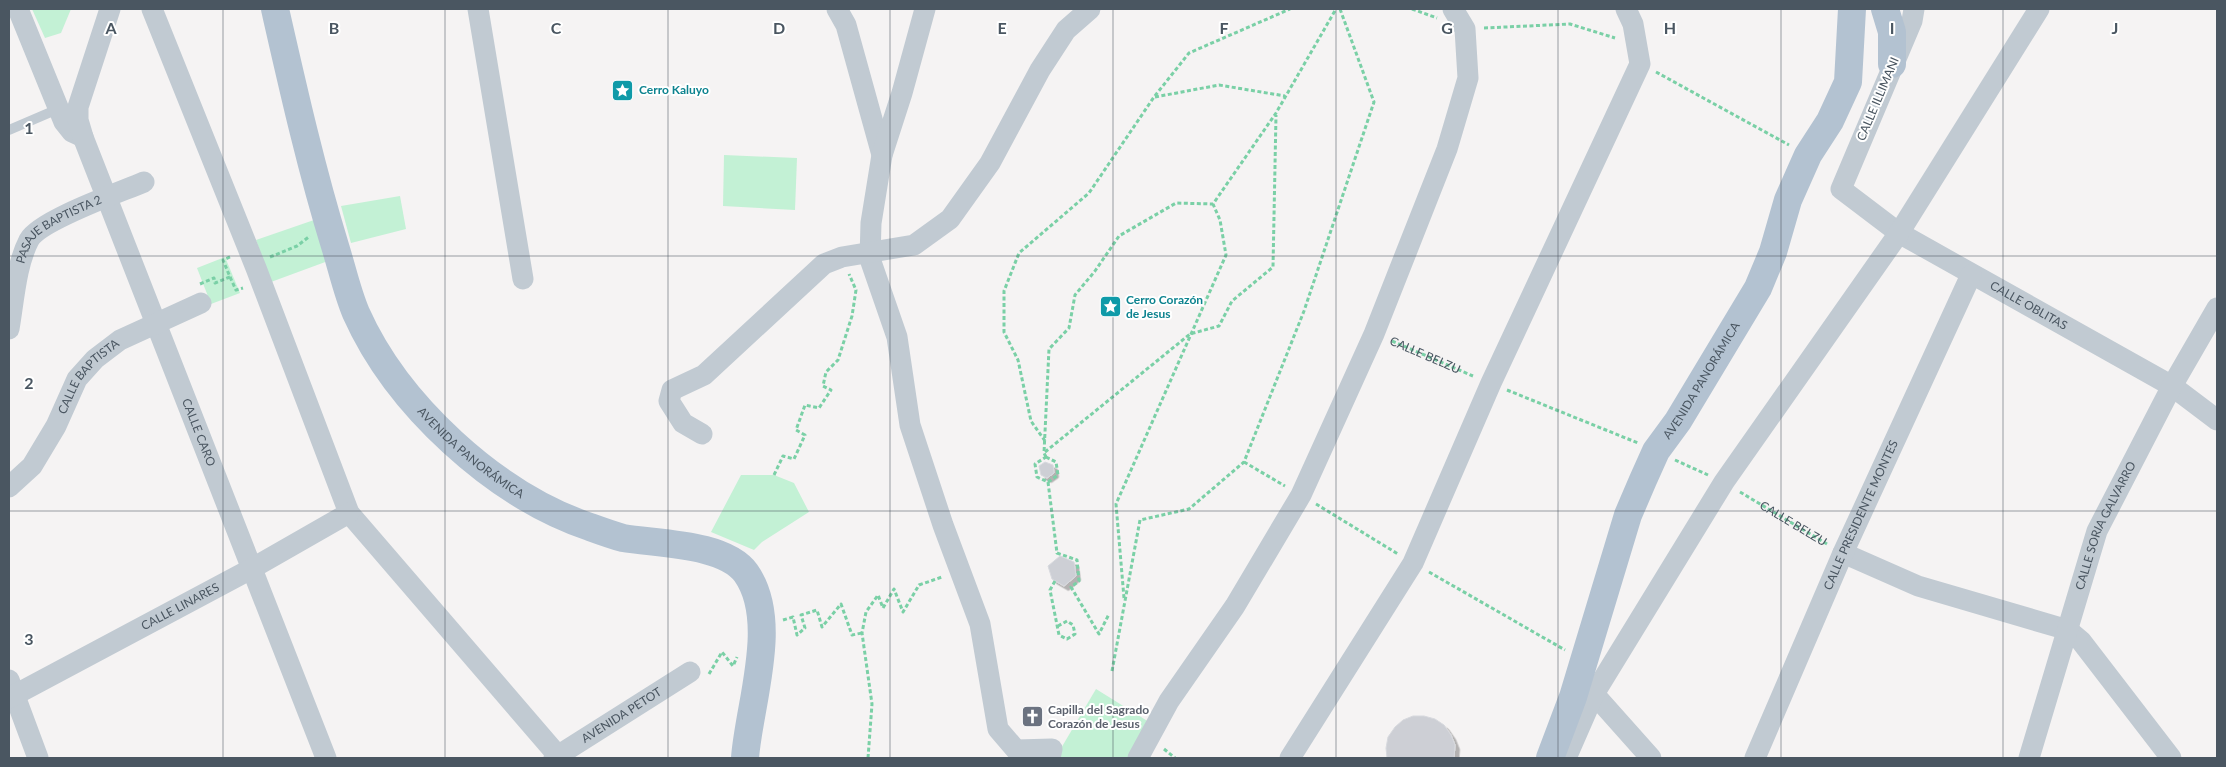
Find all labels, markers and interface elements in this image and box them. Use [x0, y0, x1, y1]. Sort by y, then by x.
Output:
text: A [104, 18, 117, 37]
text: B [329, 18, 339, 37]
text: C [551, 18, 562, 37]
text: D [773, 18, 785, 37]
text: E [997, 18, 1007, 37]
text: F [1219, 18, 1229, 37]
text: G [1441, 18, 1453, 37]
text: H [1664, 18, 1676, 37]
text: I [1890, 18, 1894, 37]
text: J [2112, 18, 2118, 37]
street label: CALLE ILLIMANI [1853, 55, 1902, 143]
place icon: Cerro Kaluyo [611, 78, 635, 102]
place label: Cerro Kaluyo [639, 82, 709, 97]
text: 1 [24, 118, 34, 137]
street label: PASAJE BAPTISTA 2 [13, 192, 104, 265]
street label: CALLE OBLITAS [1988, 278, 2070, 333]
place label: Cerro Corazón de Jesus [1126, 292, 1203, 321]
place icon: Cerro Corazón de Jesus [1098, 295, 1122, 319]
street label: AVENIDA PANORÁMICA [1659, 318, 1743, 442]
street label: CALLE BELZU [1388, 333, 1463, 377]
street label: CALLE BAPTISTA [54, 335, 122, 416]
text: 2 [24, 373, 34, 392]
street label: CALLE CARO [179, 396, 219, 469]
street label: AVENIDA PANORÁMICA [415, 404, 528, 502]
street label: CALLE PRESIDENTE MONTES [1820, 438, 1901, 592]
street label: CALLE SORIA GALVARRO [2072, 458, 2139, 592]
street label: CALLE BELZU [1757, 498, 1830, 549]
street label: CALLE LINARES [138, 579, 222, 633]
text: 3 [24, 629, 34, 648]
street label: AVENIDA PETOT [578, 684, 664, 746]
place label: Capilla del Sagrado Corazón de Jesus [1048, 702, 1149, 731]
church icon: Capilla del Sagrado Corazón de Jesus [1020, 705, 1044, 729]

